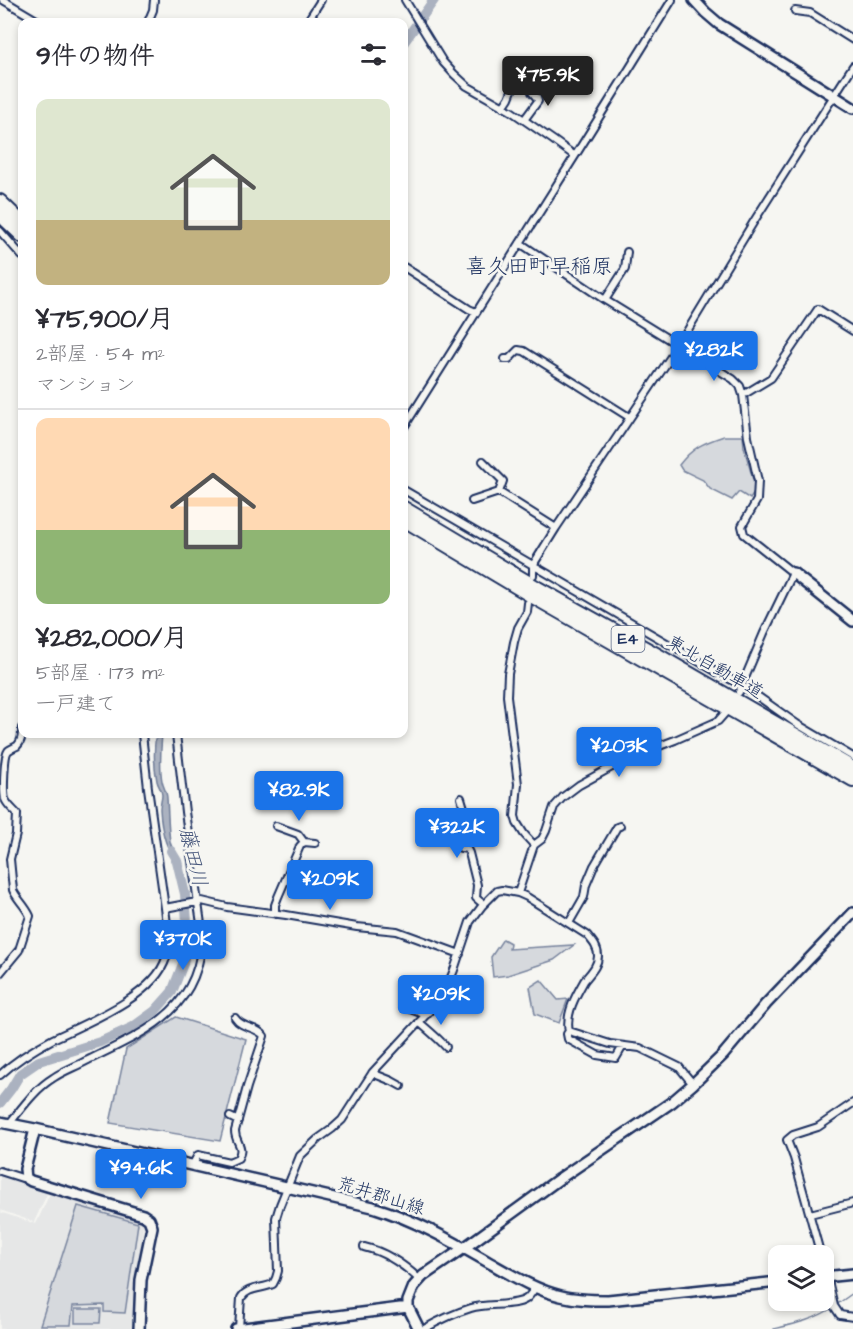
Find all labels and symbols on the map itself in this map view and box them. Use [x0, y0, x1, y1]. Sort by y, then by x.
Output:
pin: ¥75.9K [499, 56, 597, 107]
district label: 喜久田町早稲原 [466, 252, 613, 281]
pin: ¥282K [672, 331, 756, 382]
road number: E4 [612, 626, 644, 652]
street label: 東北自動車道 [662, 629, 768, 705]
pin: ¥203K [577, 727, 661, 778]
pin: ¥82.9K [250, 771, 348, 822]
pin: ¥322K [415, 808, 499, 859]
water label: 藤田川 [172, 825, 214, 889]
pin: ¥209K [288, 860, 372, 911]
pin: ¥370K [141, 920, 225, 971]
pin: ¥209K [399, 975, 483, 1026]
pin: ¥94.6K [92, 1149, 190, 1200]
street label: 荒井郡山線 [334, 1171, 428, 1221]

